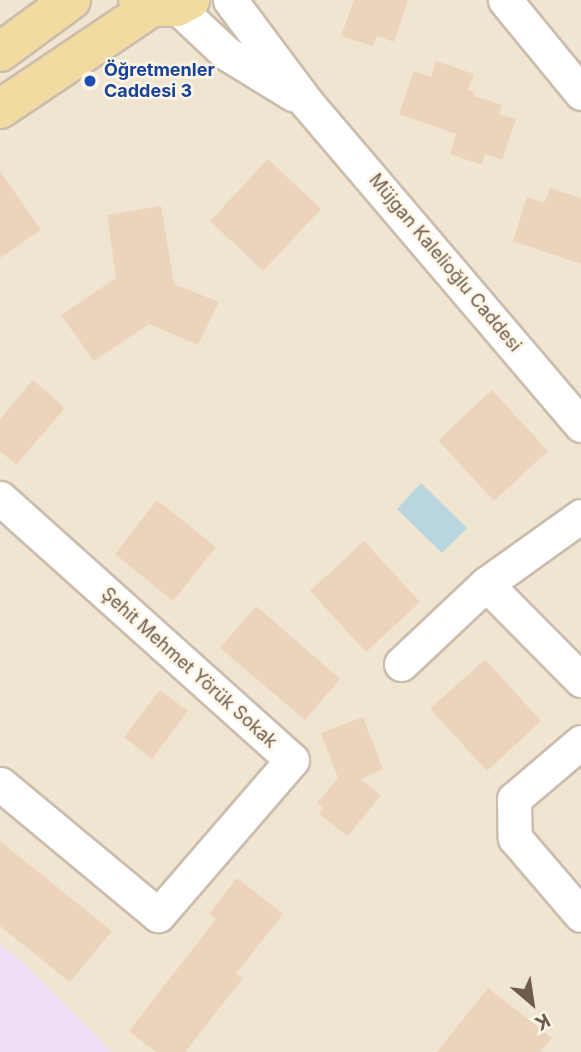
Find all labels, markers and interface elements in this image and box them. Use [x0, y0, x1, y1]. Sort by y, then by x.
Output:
place label: Öğretmenler Caddesi 3 [104, 60, 215, 102]
marker: Öğretmenler Caddesi 3 [82, 73, 98, 89]
street label: Müjgan Kalelioğlu Caddesi [364, 170, 526, 356]
street label: Şehit Mehmet Yörük Sokak [97, 583, 281, 753]
north arrow [497, 968, 567, 1038]
text: K [531, 1008, 554, 1035]

